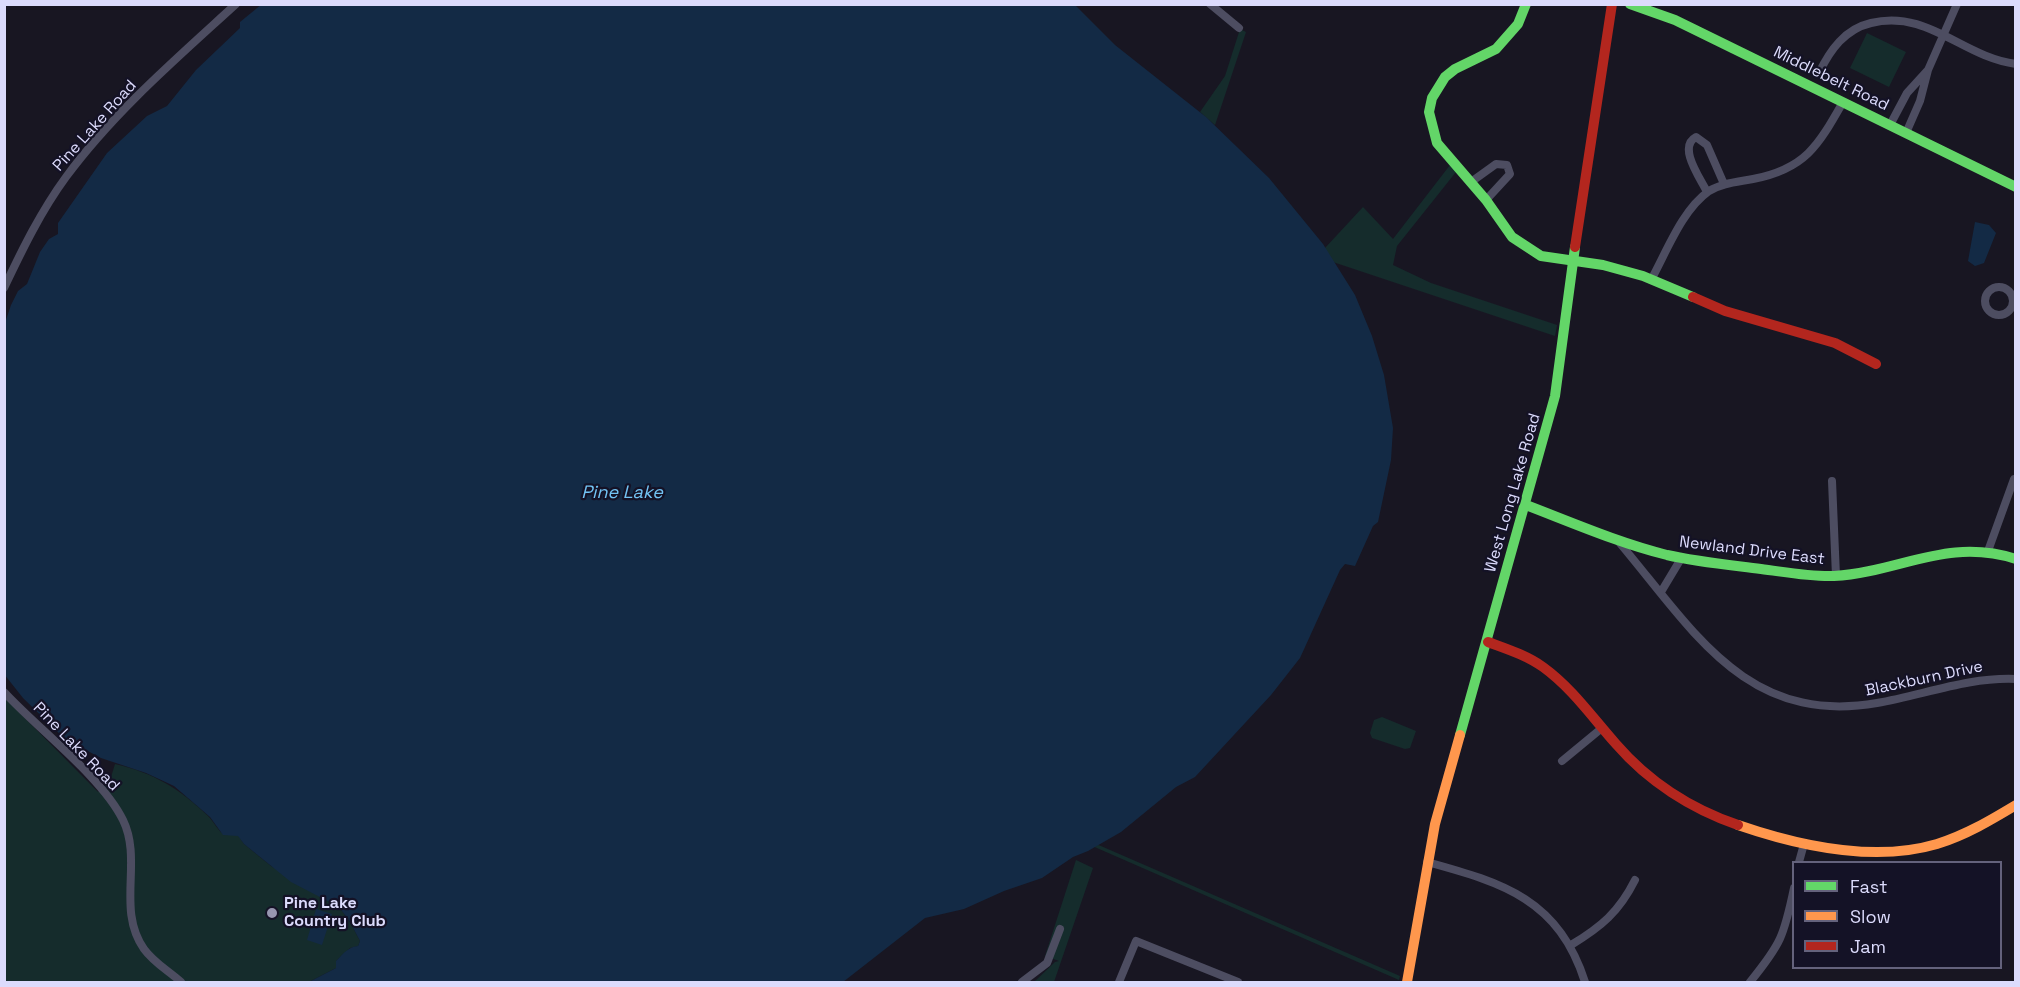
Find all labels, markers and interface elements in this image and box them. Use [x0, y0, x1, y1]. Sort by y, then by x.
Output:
street label: Middlebelt Road [1770, 43, 1892, 115]
street label: Pine Lake Road [49, 77, 141, 175]
street label: West Long Lake Road [1481, 411, 1545, 575]
water label: Pine Lake [581, 482, 663, 504]
street label: Newland Drive East [1678, 533, 1826, 569]
street label: Blackburn Drive [1863, 657, 1985, 701]
street label: Pine Lake Road [29, 699, 123, 795]
legend [1792, 861, 2002, 969]
text: Fast [1850, 875, 1887, 898]
place label: Pine Lake Country Club [284, 894, 386, 932]
text: Slow [1850, 905, 1891, 928]
marker: Pine Lake Country Club [265, 906, 279, 920]
text: Jam [1850, 935, 1886, 958]

